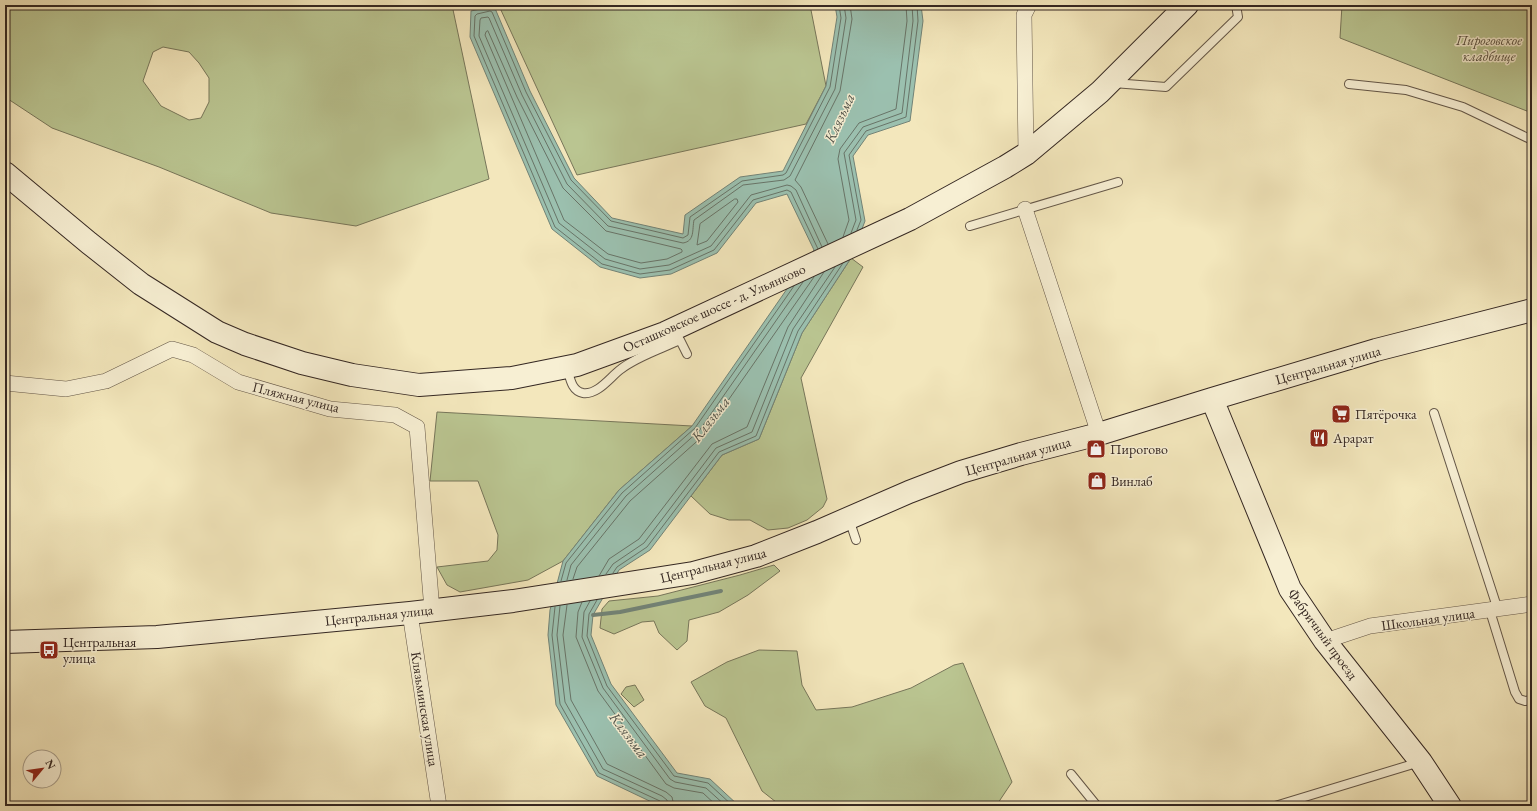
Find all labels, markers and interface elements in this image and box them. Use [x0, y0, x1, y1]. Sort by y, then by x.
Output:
park label: Пироговское кладбище [1455, 31, 1522, 65]
water label: Клязьма [819, 90, 859, 147]
street label: Осташковское шоссе - д. Ульянково [620, 259, 808, 357]
street label: Центральная улица [1273, 341, 1383, 389]
street label: Пляжная улица [251, 377, 342, 417]
water label: Клязьма [686, 392, 734, 446]
supermarket icon: Пятёрочка [1330, 403, 1352, 425]
place label: Пятёрочка [1355, 405, 1417, 423]
restaurant icon: Арарат [1308, 427, 1330, 449]
place label: Арарат [1332, 429, 1374, 447]
street label: Центральная улица [963, 432, 1073, 480]
shop icon: Пирогово [1085, 438, 1107, 460]
place label: Пирогово [1110, 440, 1168, 458]
shop icon: Винлаб [1086, 470, 1108, 492]
place label: Винлаб [1111, 472, 1153, 490]
street label: Центральная улица [658, 543, 768, 587]
street label: Фабричный проезд [1284, 585, 1362, 683]
street label: Центральная улица [324, 600, 434, 630]
street label: Школьная улица [1380, 603, 1476, 634]
place label: Центральная улица [63, 633, 136, 667]
bus stop icon: Центральная улица [38, 639, 60, 661]
street label: Клязьминская улица [407, 650, 443, 768]
water label: Клязьма [605, 708, 652, 762]
north arrow [22, 749, 62, 789]
text: N [42, 757, 59, 772]

